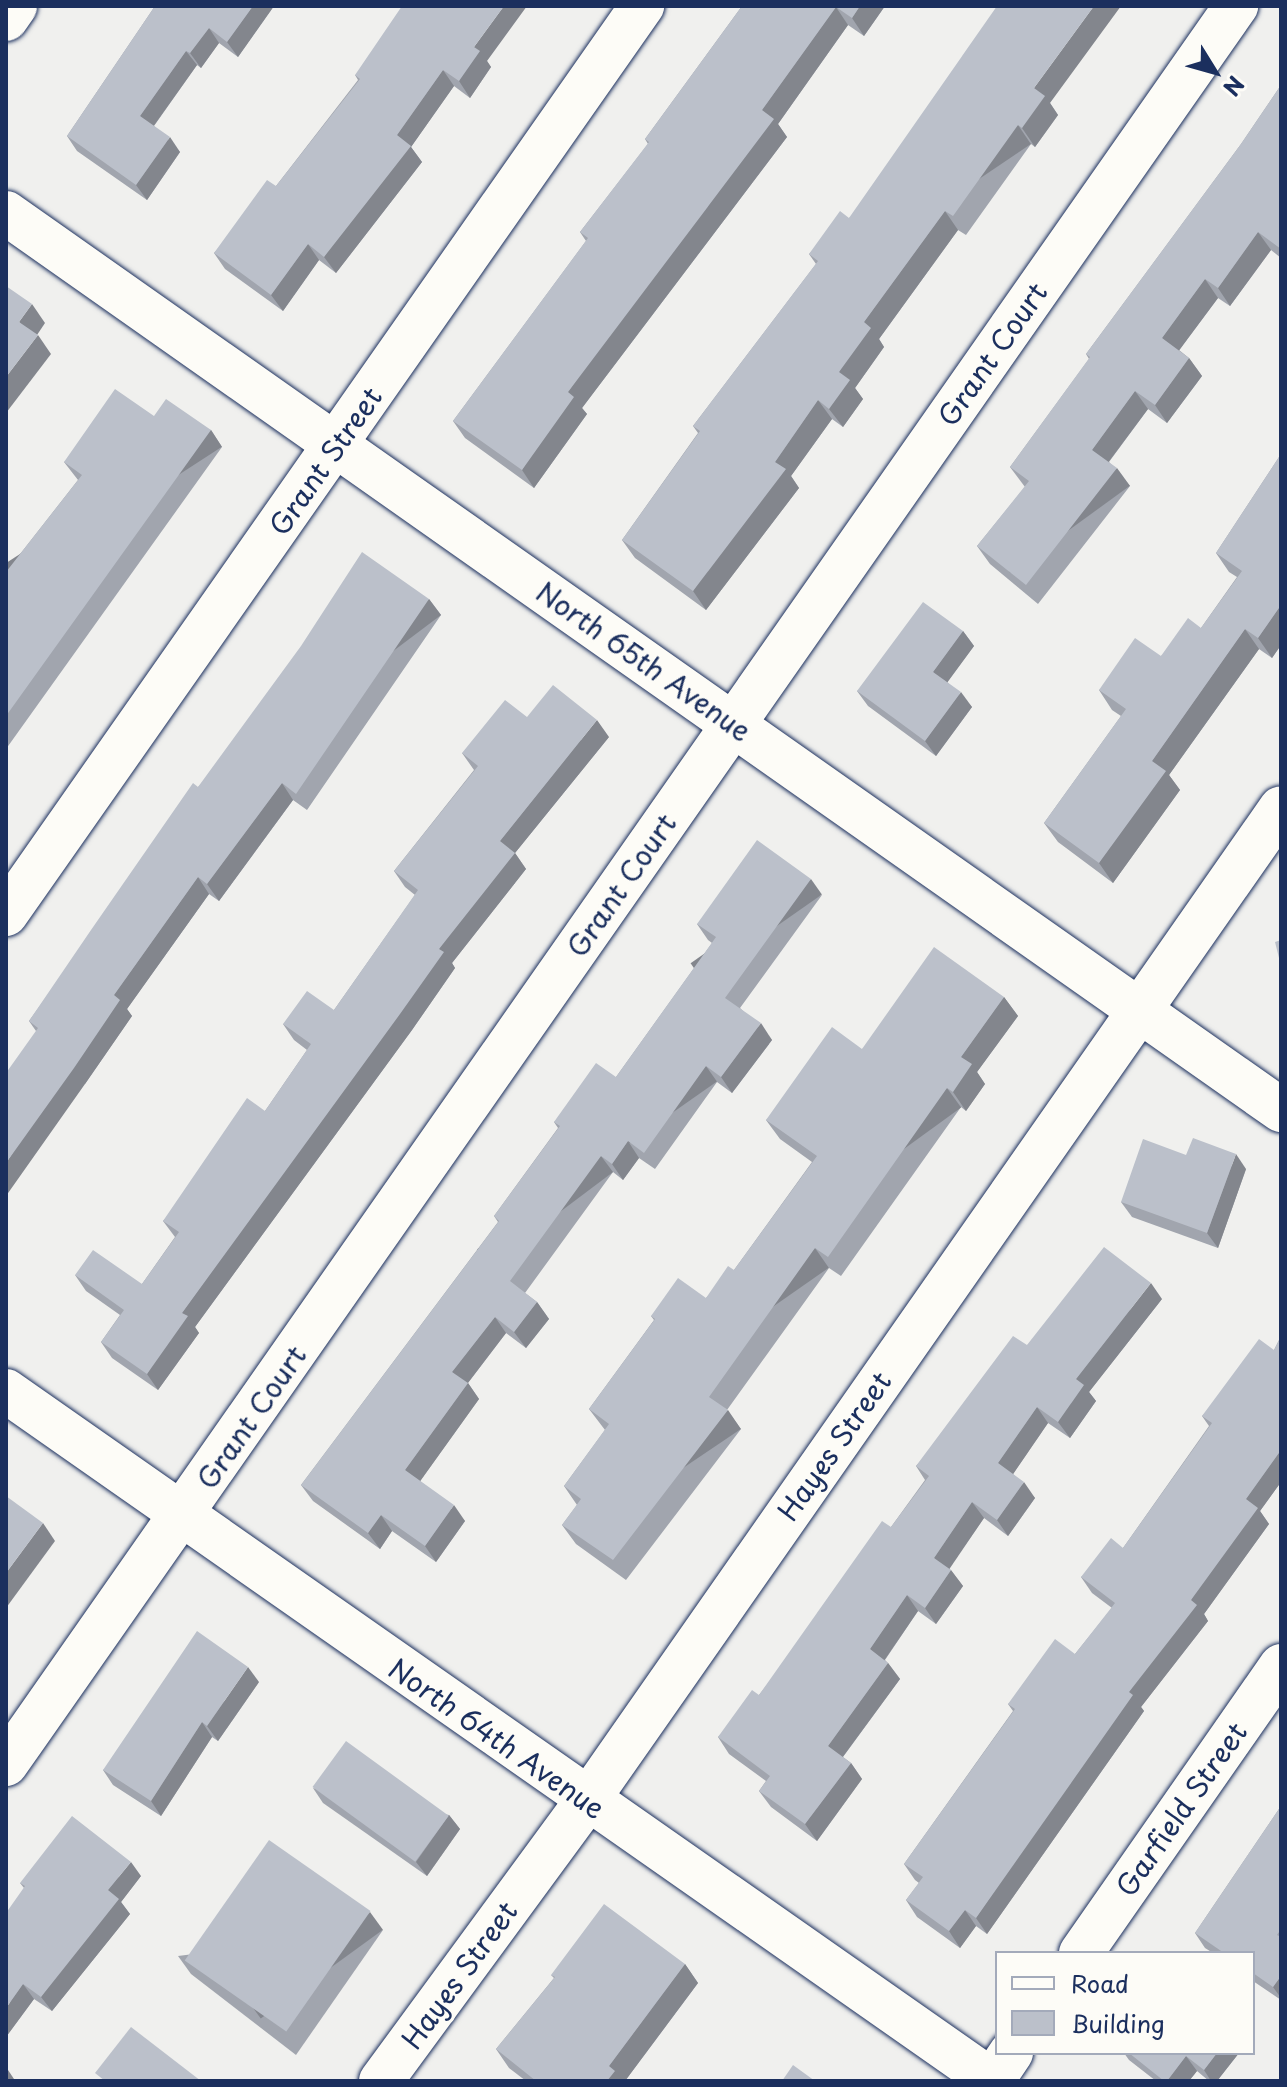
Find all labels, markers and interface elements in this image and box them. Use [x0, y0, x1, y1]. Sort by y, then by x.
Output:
north arrow [1175, 32, 1255, 112]
text: N [1216, 70, 1253, 104]
street label: Grant Court [931, 276, 1053, 432]
street label: Grant Street [262, 381, 388, 541]
street label: North 65th Avenue [529, 574, 759, 748]
street label: Grant Court [560, 807, 682, 963]
street label: Grant Court [190, 1339, 312, 1495]
street label: Hayes Street [770, 1364, 898, 1528]
street label: North 64th Avenue [382, 1650, 612, 1826]
street label: Garfield Street [1109, 1716, 1253, 1902]
street label: Hayes Street [394, 1894, 524, 2056]
legend [995, 1951, 1255, 2055]
text: Road [1071, 1965, 1129, 2001]
text: Building [1071, 2005, 1165, 2041]

